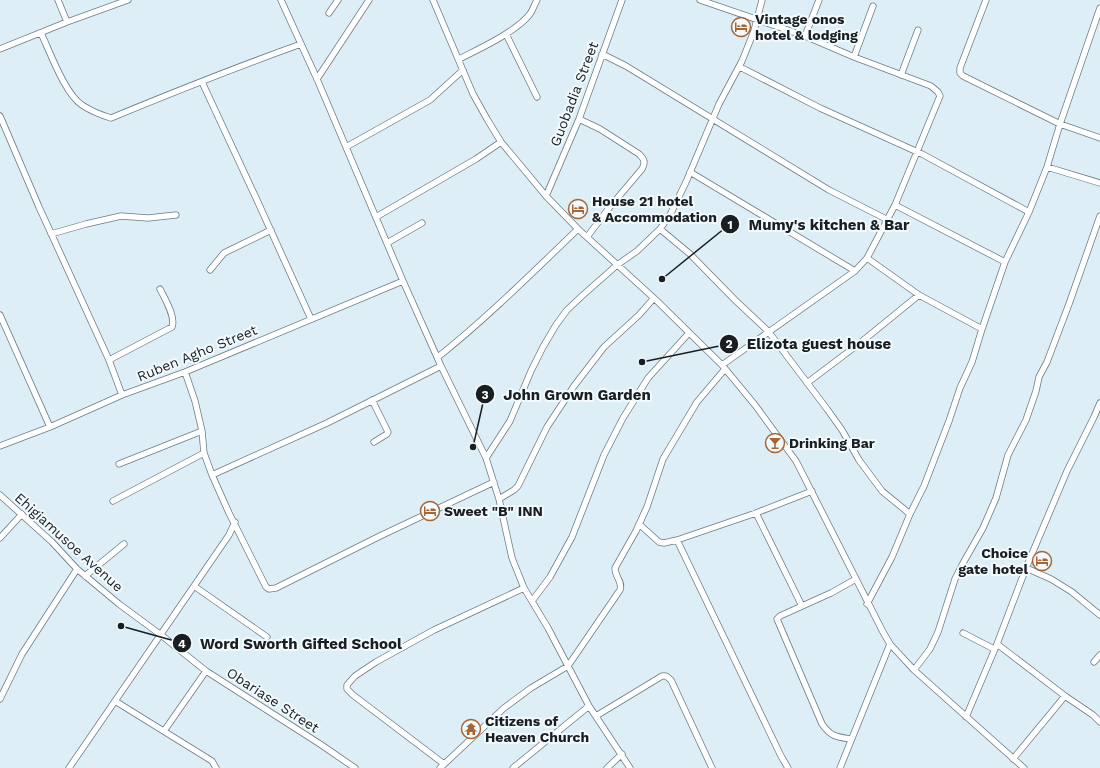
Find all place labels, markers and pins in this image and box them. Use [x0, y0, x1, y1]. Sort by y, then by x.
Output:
place label: Vintage onos hotel & lodging [755, 11, 858, 43]
hotel icon: Vintage onos hotel & lodging [730, 16, 752, 38]
place label: House 21 hotel & Accommodation [592, 193, 717, 225]
hotel icon: House 21 hotel & Accommodation [567, 198, 589, 220]
callout: Mumy's kitchen & Bar [720, 211, 917, 238]
callout: Elizota guest house [719, 330, 899, 357]
callout: John Grown Garden [475, 381, 659, 408]
bar icon: Drinking Bar [764, 432, 786, 454]
place label: Drinking Bar [789, 435, 875, 451]
hotel icon: Sweet "B" INN [419, 500, 441, 522]
place label: Sweet "B" INN [444, 503, 543, 519]
place label: Choice gate hotel [958, 545, 1028, 577]
hotel icon: Choice gate hotel [1031, 550, 1053, 572]
callout: Word Sworth Gifted School [172, 630, 410, 657]
place label: Citizens of Heaven Church [485, 713, 589, 745]
temple icon: Citizens of Heaven Church [460, 718, 482, 740]

